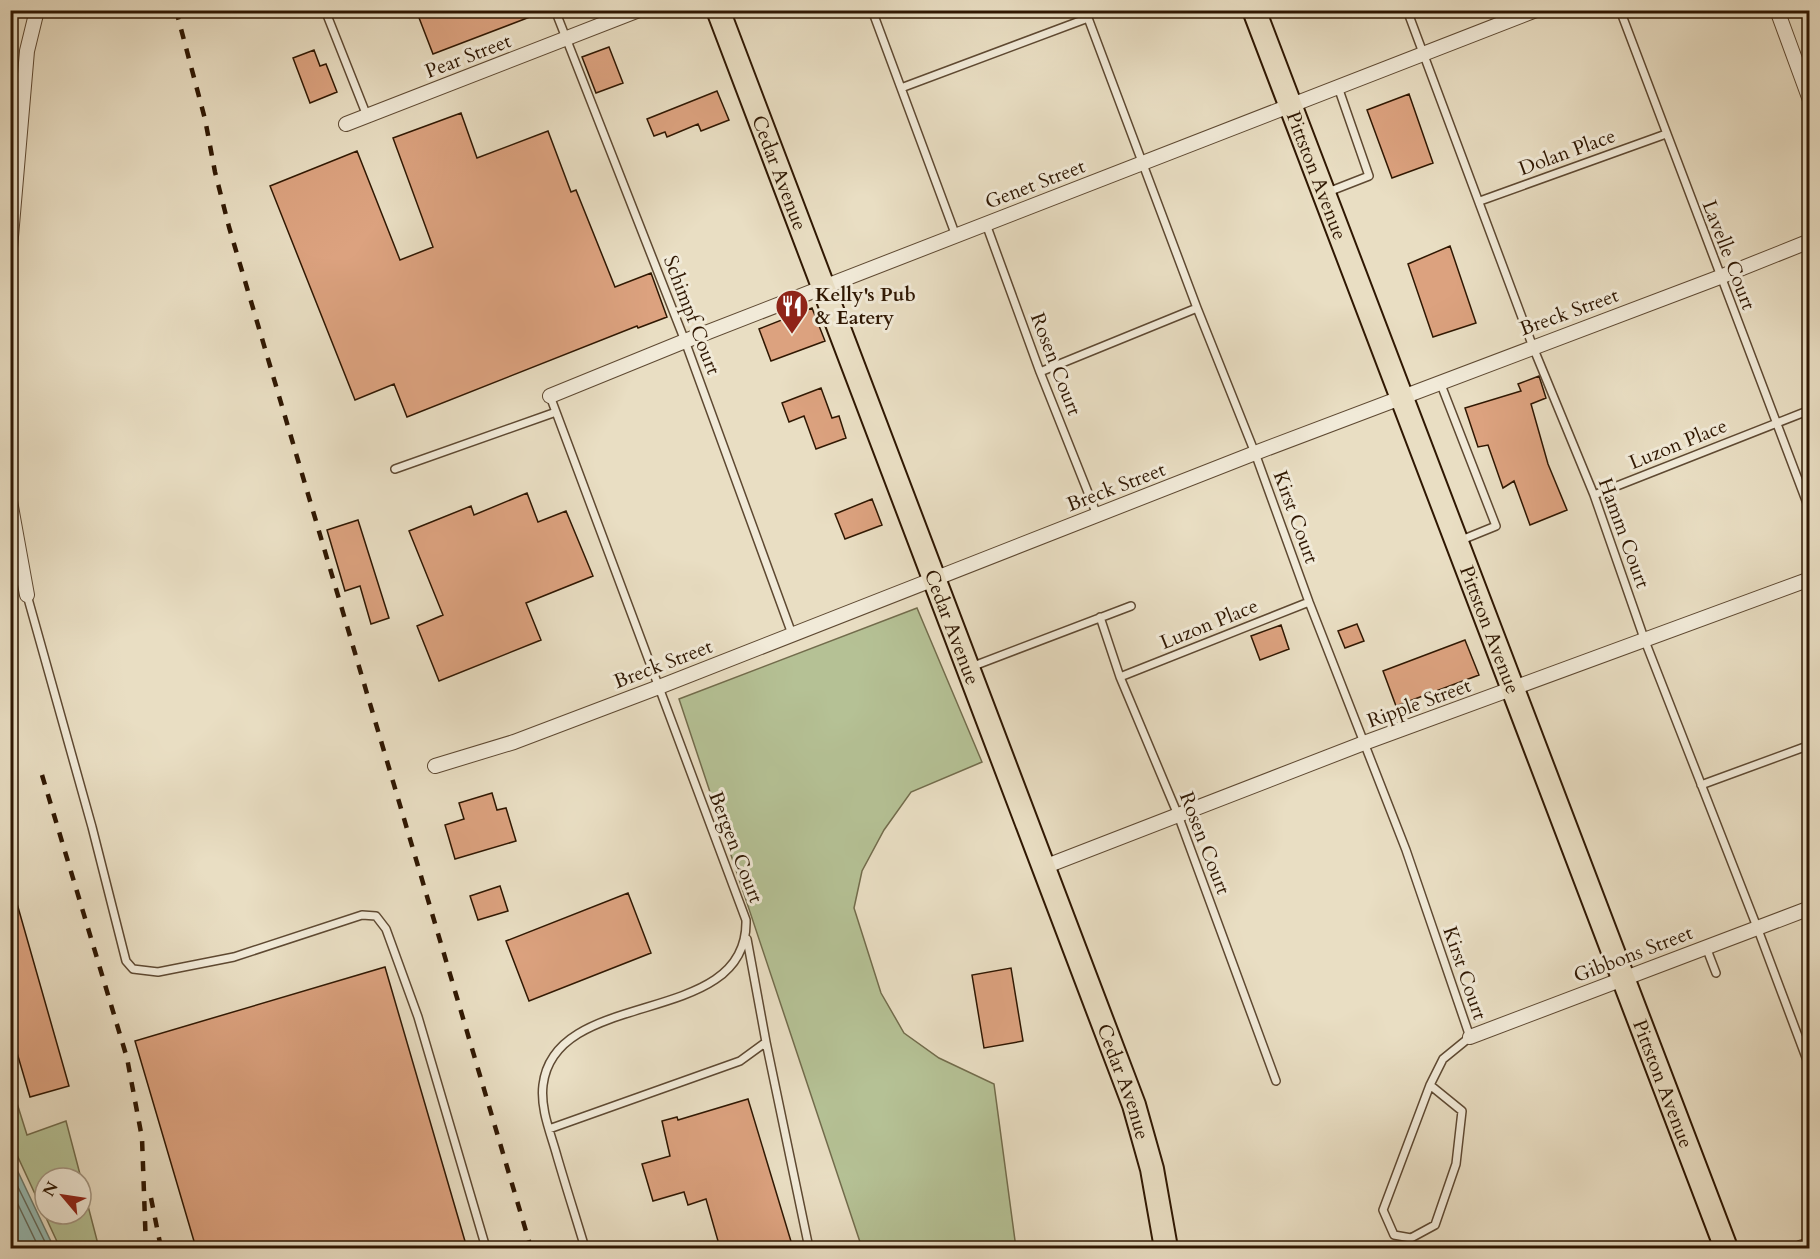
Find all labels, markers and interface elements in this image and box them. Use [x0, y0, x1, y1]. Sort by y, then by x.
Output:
street label: Pear Street [421, 27, 516, 85]
street label: Pittston Avenue [1280, 107, 1354, 244]
street label: Cedar Avenue [746, 111, 814, 234]
street label: Dolan Place [1515, 122, 1619, 182]
street label: Genet Street [981, 152, 1090, 215]
street label: Lavelle Court [1696, 196, 1763, 314]
street label: Schimpf Court [657, 252, 727, 379]
place label: Kelly's Pub & Eatery [815, 281, 916, 331]
street label: Breck Street [1516, 281, 1623, 342]
restaurant icon: Kelly's Pub & Eatery [774, 288, 810, 335]
street label: Rosen Court [1024, 309, 1088, 420]
street label: Luzon Place [1625, 412, 1731, 476]
street label: Breck Street [1063, 456, 1170, 518]
street label: Kirst Court [1267, 467, 1325, 568]
street label: Hamm Court [1592, 474, 1657, 592]
street label: Pittston Avenue [1453, 561, 1527, 698]
street label: Cedar Avenue [918, 565, 987, 688]
street label: Luzon Place [1156, 592, 1262, 656]
street label: Breck Street [610, 633, 717, 695]
street label: Ripple Street [1363, 672, 1475, 734]
street label: Bergen Court [702, 787, 770, 907]
street label: Rosen Court [1173, 788, 1237, 899]
street label: Gibbons Street [1570, 919, 1697, 989]
street label: Kirst Court [1436, 923, 1494, 1024]
street label: Pittston Avenue [1627, 1015, 1700, 1152]
street label: Cedar Avenue [1091, 1020, 1157, 1143]
north arrow [33, 1166, 93, 1226]
text: N [38, 1178, 64, 1201]

